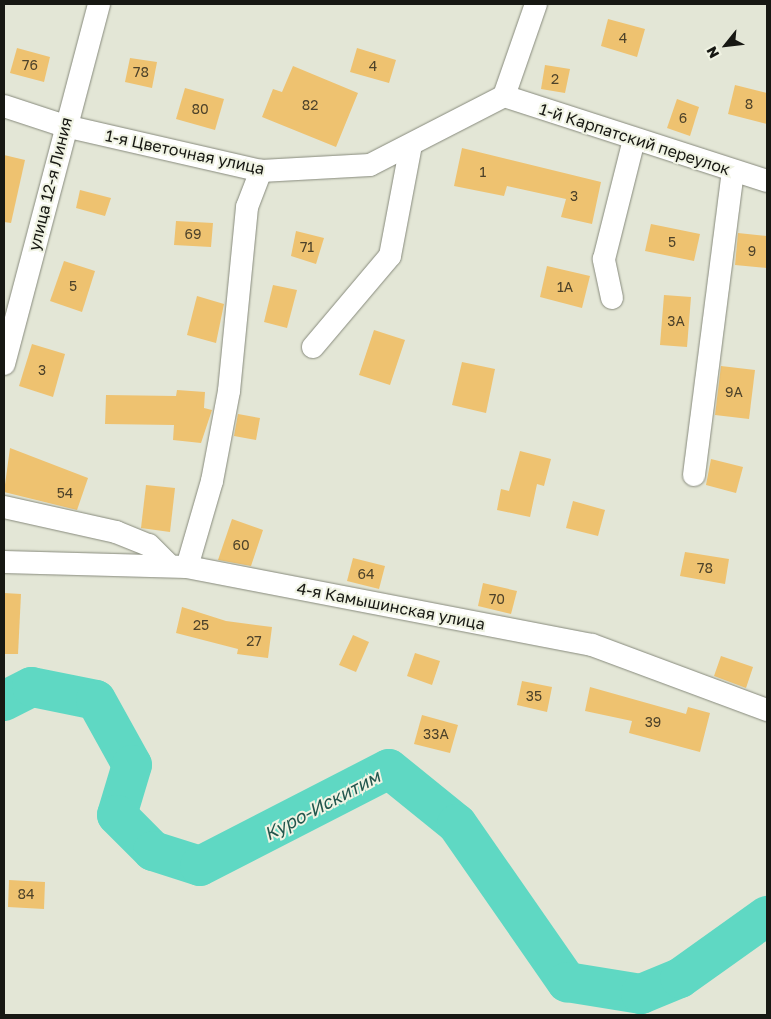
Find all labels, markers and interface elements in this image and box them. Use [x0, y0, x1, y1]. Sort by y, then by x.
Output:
north arrow [701, 20, 751, 70]
house number: 4 [619, 30, 627, 46]
text: N [702, 44, 722, 61]
house number: 76 [22, 57, 38, 73]
house number: 4 [369, 58, 377, 74]
house number: 78 [133, 64, 149, 80]
house number: 2 [551, 71, 559, 87]
house number: 8 [745, 96, 753, 112]
house number: 82 [302, 97, 318, 113]
street label: 1-й Карпатский переулок [537, 99, 733, 179]
house number: 80 [191, 101, 209, 117]
house number: 6 [679, 110, 687, 126]
street label: улица 12-я Линия [24, 115, 76, 253]
street label: 1-я Цветочная улица [104, 126, 266, 178]
house number: 1 [480, 164, 486, 180]
house number: 3 [570, 188, 578, 204]
house number: 69 [185, 226, 201, 242]
house number: 5 [668, 234, 676, 250]
house number: 71 [300, 239, 314, 255]
house number: 9 [748, 243, 756, 259]
house number: 5 [69, 278, 77, 294]
house number: 1А [557, 279, 573, 295]
house number: 3А [667, 313, 685, 329]
house number: 3 [38, 362, 46, 378]
house number: 9А [725, 384, 743, 400]
house number: 54 [57, 485, 73, 501]
house number: 60 [232, 537, 250, 553]
house number: 78 [697, 560, 713, 576]
house number: 64 [357, 566, 375, 582]
street label: 4-я Камышинская улица [295, 578, 487, 634]
house number: 70 [489, 591, 505, 607]
house number: 25 [193, 617, 209, 633]
house number: 27 [246, 633, 262, 649]
house number: 35 [526, 688, 542, 704]
house number: 39 [645, 714, 661, 730]
house number: 33А [423, 726, 449, 742]
water label: Куро-Искитим [260, 765, 384, 845]
house number: 84 [17, 886, 35, 902]

